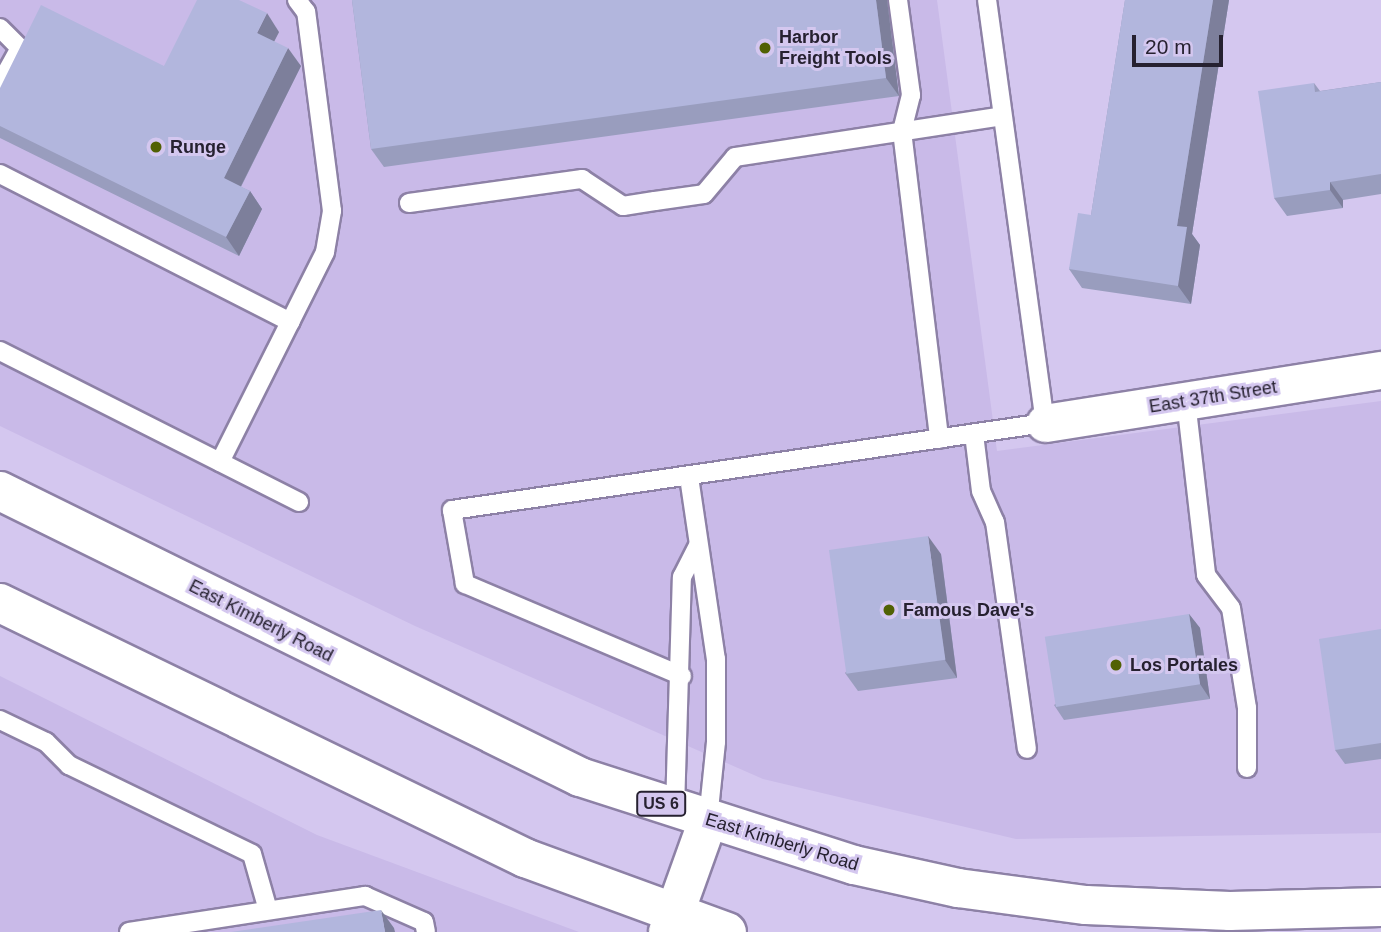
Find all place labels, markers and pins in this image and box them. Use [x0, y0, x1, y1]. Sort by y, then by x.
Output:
place label: Harbor Freight Tools [779, 27, 892, 70]
marker: Harbor Freight Tools [757, 40, 773, 56]
place label: Runge [170, 136, 226, 158]
marker: Runge [148, 139, 164, 155]
place label: Famous Dave's [903, 599, 1034, 621]
marker: Famous Dave's [881, 602, 897, 618]
place label: Los Portales [1130, 654, 1238, 676]
marker: Los Portales [1108, 657, 1124, 673]

